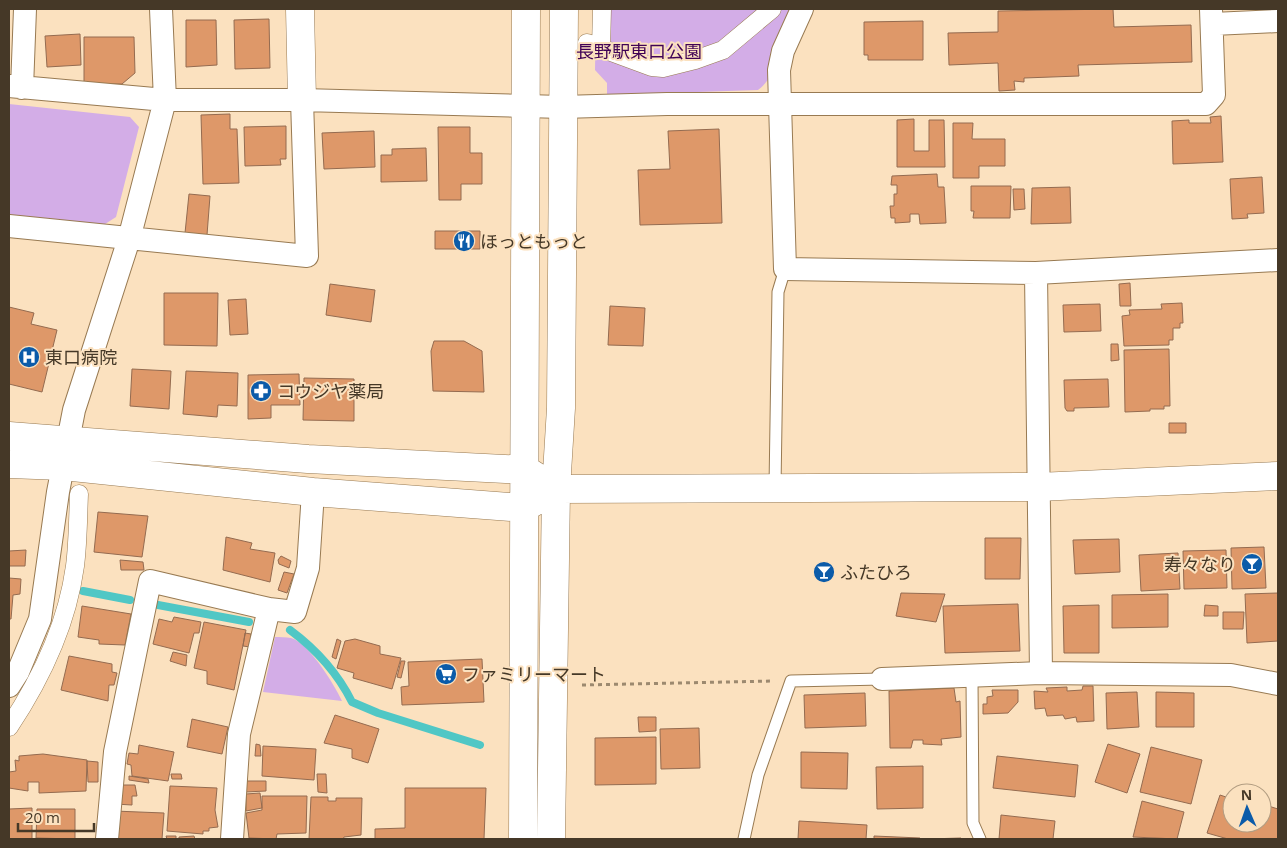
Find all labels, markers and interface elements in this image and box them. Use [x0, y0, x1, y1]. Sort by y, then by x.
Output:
park label: 長野駅東口公園 [576, 39, 702, 63]
restaurant icon: ほっともっと [452, 229, 476, 253]
place label: ほっともっと [480, 229, 588, 253]
hospital icon: 東口病院 [17, 345, 41, 369]
place label: 東口病院 [45, 345, 117, 369]
pharmacy icon: コウジヤ薬局 [249, 379, 273, 403]
place label: コウジヤ薬局 [277, 379, 384, 403]
place label: 寿々なり [1164, 552, 1236, 576]
bar icon: 寿々なり [1240, 552, 1264, 576]
bar icon: ふたひろ [812, 560, 836, 584]
place label: ふたひろ [840, 560, 912, 584]
supermarket icon: ファミリーマート [434, 662, 458, 686]
place label: ファミリーマート [462, 662, 606, 686]
north arrow [1222, 783, 1272, 833]
text: N [1241, 785, 1253, 804]
scale bar [18, 800, 94, 832]
text: 20 m [25, 807, 60, 827]

